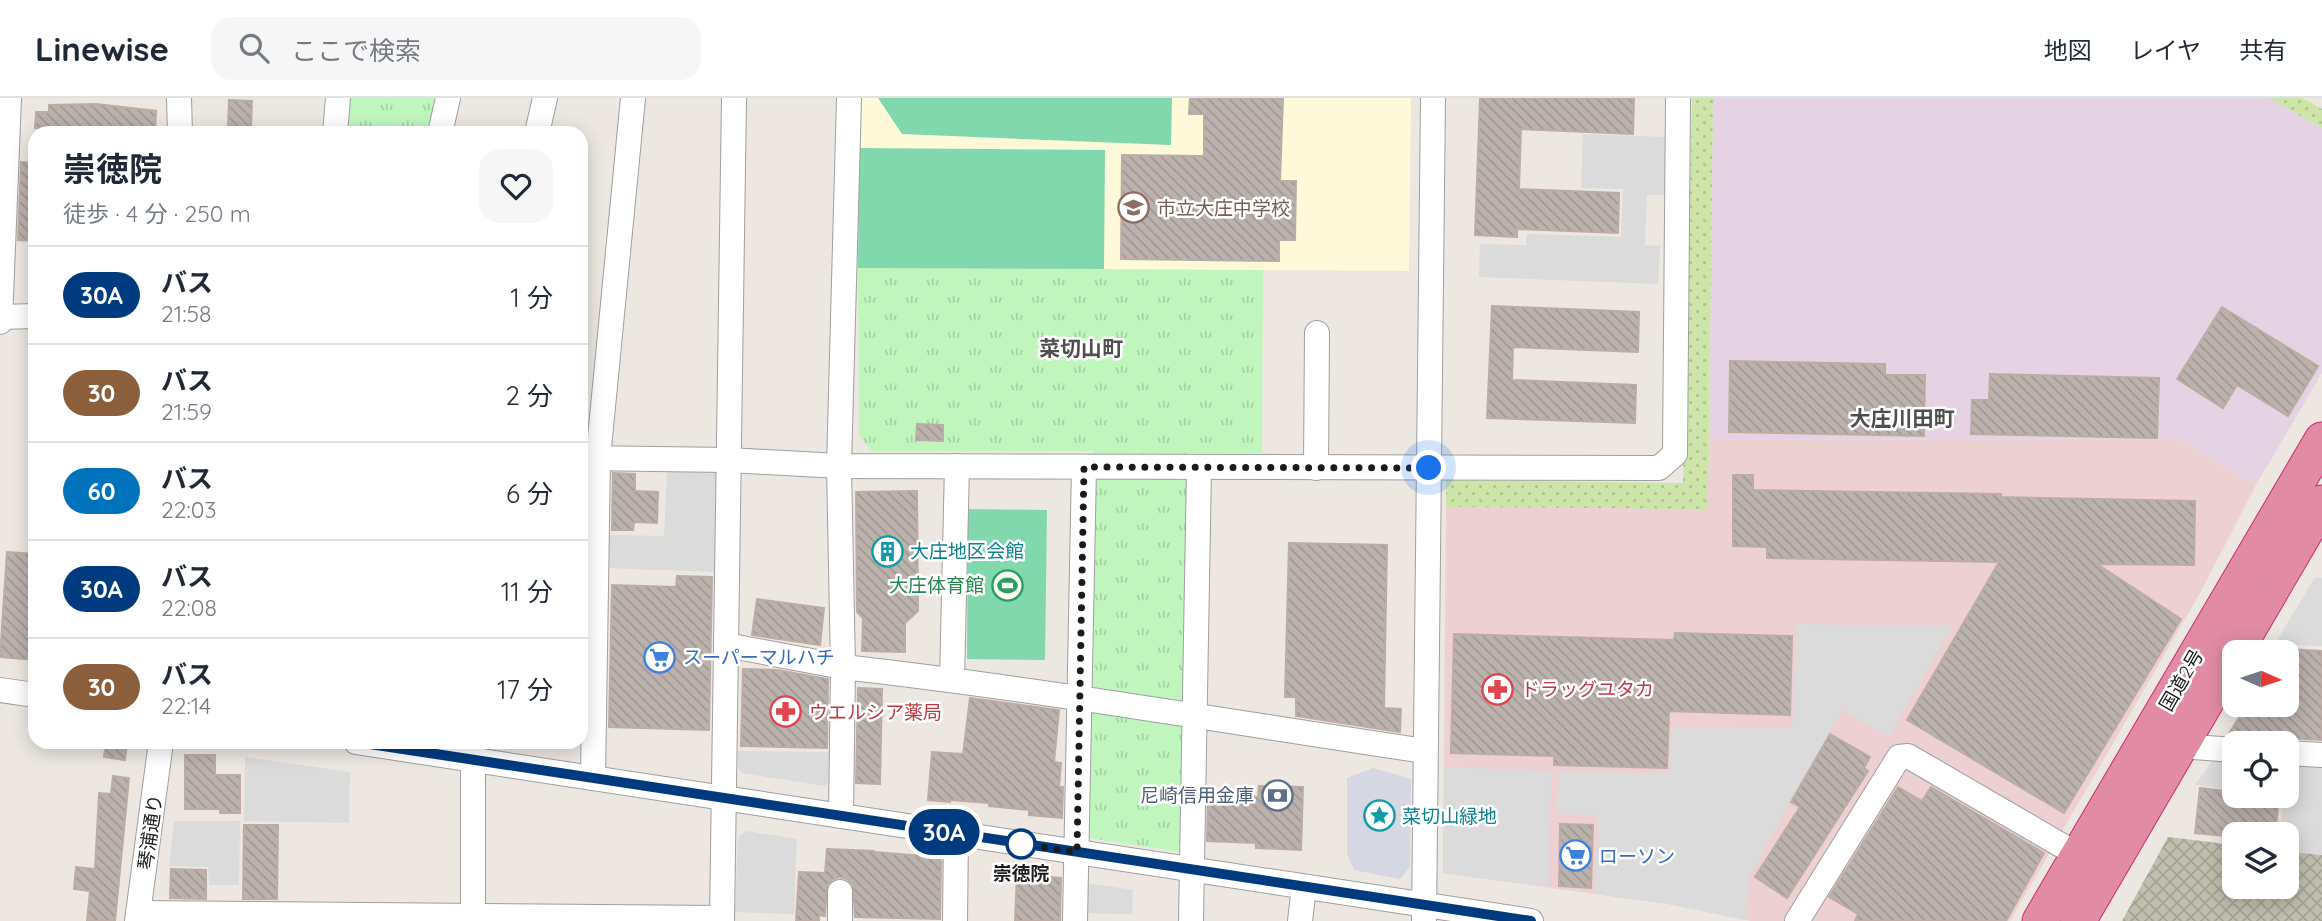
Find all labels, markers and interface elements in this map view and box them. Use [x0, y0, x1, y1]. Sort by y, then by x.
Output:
search box [211, 17, 701, 80]
text: Linewise [35, 28, 169, 69]
icon: search [235, 29, 273, 67]
text: ここで検索 [291, 34, 421, 67]
text: 地図 [2044, 35, 2092, 65]
text: レイヤ [2130, 35, 2201, 65]
text: 共有 [2239, 35, 2287, 65]
text: 崇徳院 [63, 148, 162, 189]
button: heart [479, 149, 553, 223]
school or university icon: 市立大庄中学校 [1117, 191, 1151, 225]
place label: 市立大庄中学校 [1157, 196, 1290, 220]
text: 徒歩 · 4 分 · 250 m [63, 199, 251, 228]
text: バス [161, 266, 213, 299]
text: 30A [80, 280, 123, 310]
text: 1 分 [510, 281, 553, 314]
text: 21:58 [161, 299, 212, 328]
district label: 菜切山町 [1039, 335, 1123, 361]
text: バス [161, 364, 213, 397]
text: 30 [88, 378, 115, 408]
text: 2 分 [505, 379, 553, 412]
text: 21:59 [161, 397, 212, 426]
district label: 大庄川田町 [1850, 405, 1955, 431]
your location [1411, 450, 1446, 485]
text: バス [161, 462, 213, 495]
text: 60 [87, 476, 116, 506]
text: 6 分 [506, 477, 553, 510]
text: 22:03 [161, 495, 217, 524]
building icon: 大庄地区会館 [870, 534, 904, 568]
place label: 大庄地区会館 [910, 539, 1024, 563]
text: バス [161, 560, 213, 593]
sports icon: 大庄体育館 [990, 568, 1024, 602]
place label: 大庄体育館 [889, 573, 984, 597]
text: 30A [80, 574, 123, 604]
text: 11 分 [501, 575, 553, 608]
text: 22:08 [161, 593, 217, 622]
supermarket icon: スーパーマルハチ [643, 640, 677, 674]
north arrow [2222, 640, 2300, 718]
map controls [2222, 640, 2299, 899]
place label: スーパーマルハチ [683, 645, 835, 669]
street label: 国道2号 [2154, 645, 2208, 715]
text: バス [161, 658, 213, 691]
text: 30 [88, 672, 115, 702]
pharmacy icon: ドラッグユタカ [1481, 672, 1515, 706]
text: 17 分 [497, 673, 553, 706]
place label: ドラッグユタカ [1521, 677, 1654, 701]
text: 22:14 [161, 691, 211, 720]
pharmacy icon: ウエルシア薬局 [769, 695, 803, 729]
place label: ウエルシア薬局 [809, 700, 942, 724]
button: locate [2222, 731, 2299, 808]
bank icon: 尼崎信用金庫 [1260, 778, 1294, 812]
place label: 尼崎信用金庫 [1140, 783, 1254, 807]
street label: 琴浦通り [133, 793, 167, 871]
place icon: 菜切山緑地 [1362, 799, 1396, 833]
place label: 菜切山緑地 [1402, 804, 1497, 828]
line badge: 30A [904, 809, 984, 855]
text: 30A [923, 817, 965, 847]
button: layers [2222, 822, 2299, 899]
marker: 崇徳院 [1006, 829, 1036, 859]
supermarket icon: ローソン [1559, 839, 1593, 873]
place label: ローソン [1599, 844, 1675, 868]
place label: 崇徳院 [992, 861, 1050, 885]

